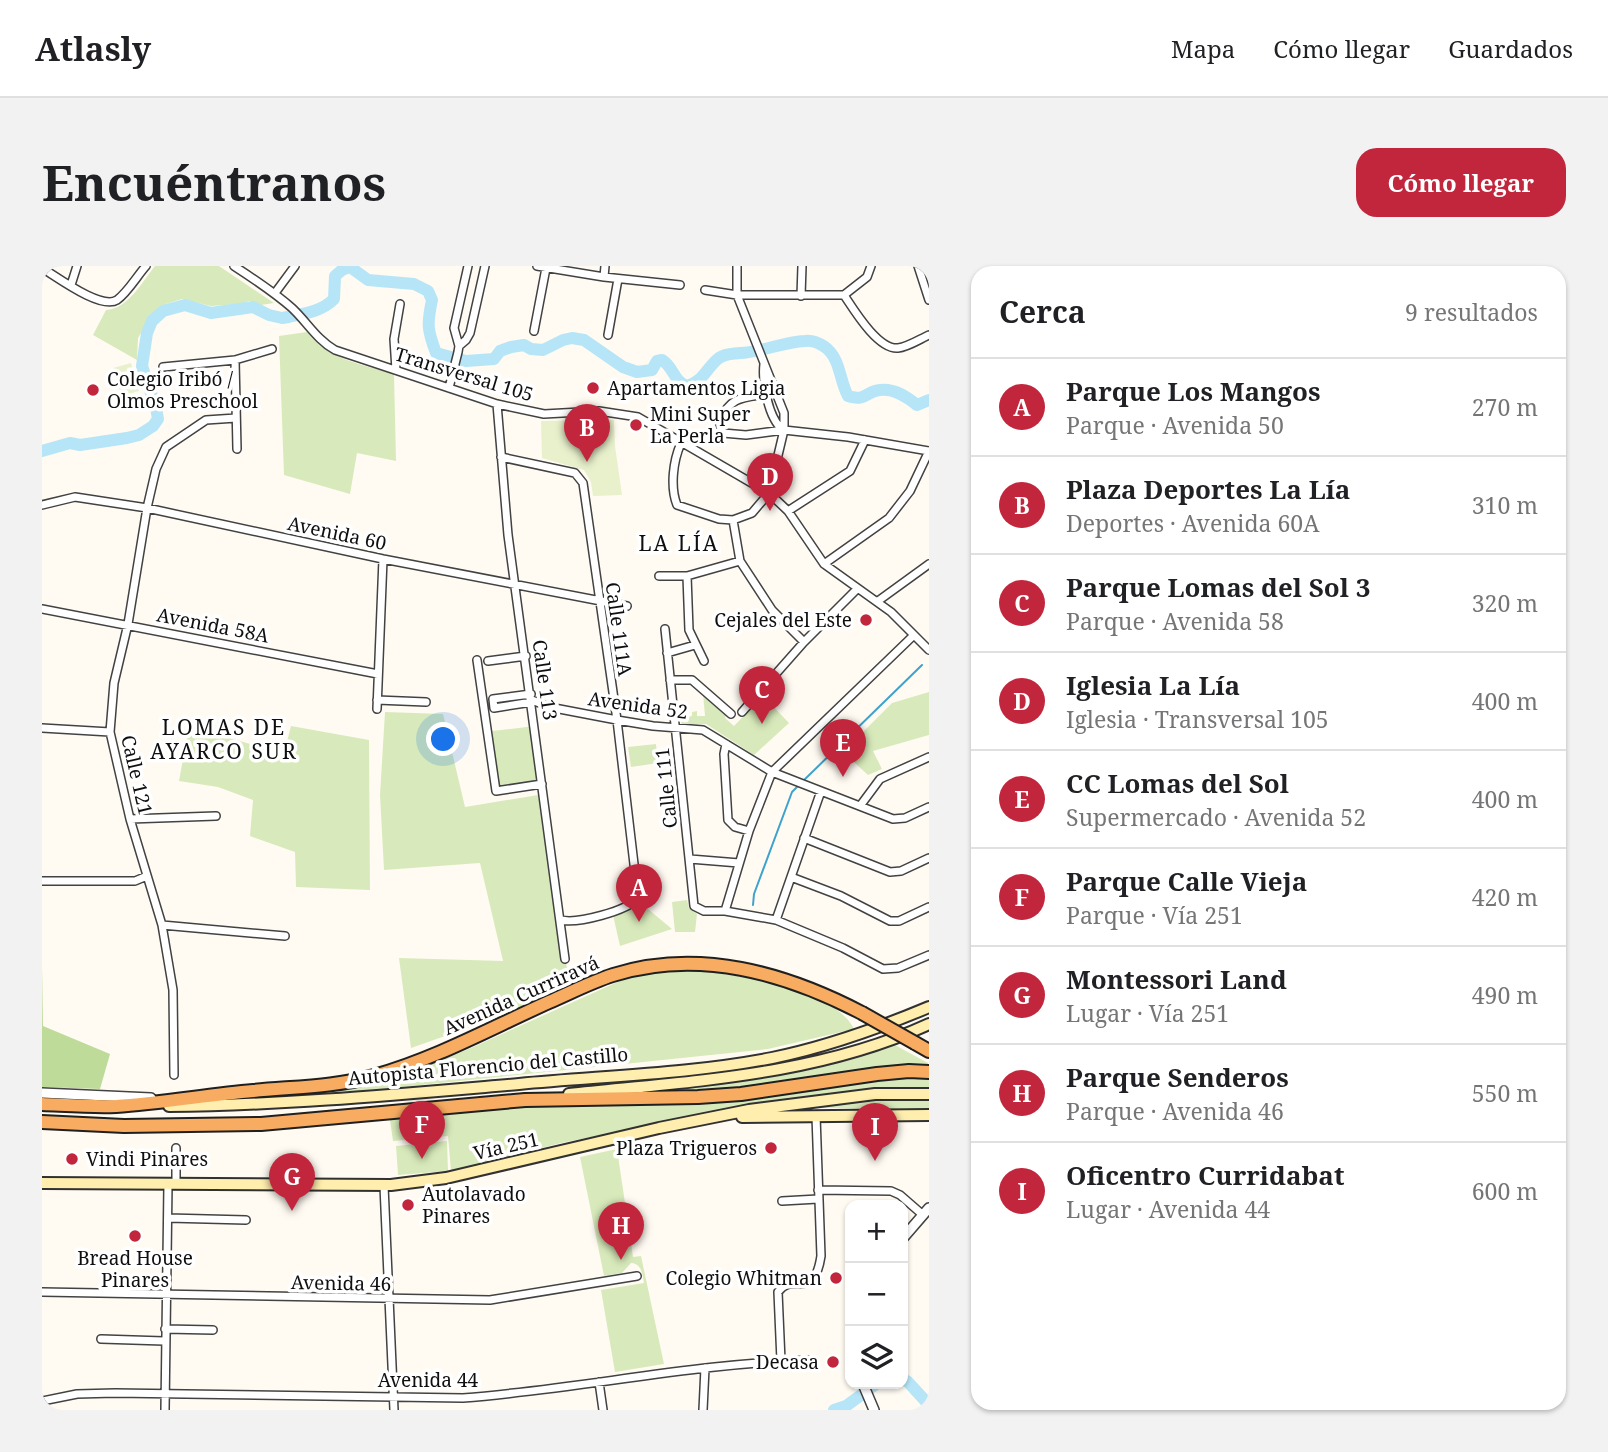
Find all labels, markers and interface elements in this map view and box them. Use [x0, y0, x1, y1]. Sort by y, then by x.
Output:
text: Atlasly [35, 26, 151, 71]
text: Mapa [1171, 32, 1235, 65]
text: Cómo llegar [1273, 32, 1410, 65]
text: Guardados [1448, 32, 1573, 65]
button: Cómo llegar [1356, 148, 1566, 217]
text: Encuéntranos [42, 149, 386, 215]
text: Cerca [999, 291, 1086, 332]
text: 9 resultados [1405, 296, 1538, 328]
street label: Transversal 105 [391, 341, 537, 407]
place label: Colegio Iribó / Olmos Preschool [107, 366, 258, 414]
text: Parque Los Mangos [1066, 373, 1321, 409]
place label: Apartamentos Ligia [607, 375, 786, 401]
marker: Apartamentos Ligia [585, 380, 601, 396]
marker: Colegio Iribó / Olmos Preschool [85, 382, 101, 398]
text: A [1013, 391, 1031, 423]
text: 270 m [1472, 391, 1538, 423]
place label: Mini Super La Perla [650, 401, 750, 449]
pin: B [564, 404, 610, 462]
text: Parque · Avenida 50 [1066, 409, 1284, 441]
marker: Mini Super La Perla [628, 417, 644, 433]
pin: D [747, 453, 793, 511]
text: Plaza Deportes La Lía [1066, 471, 1350, 507]
text: B [1014, 489, 1030, 521]
text: 310 m [1472, 489, 1538, 521]
text: Deportes · Avenida 60A [1066, 507, 1319, 539]
street label: Avenida 60 [285, 510, 389, 556]
district label: LA LÍA [639, 529, 719, 557]
text: Parque Lomas del Sol 3 [1066, 569, 1370, 605]
street label: Calle 111A [600, 580, 639, 678]
text: C [1014, 587, 1030, 619]
text: 320 m [1472, 587, 1538, 619]
street label: Avenida 58A [155, 601, 272, 649]
text: Parque · Avenida 58 [1066, 605, 1284, 637]
place label: Cejales del Este [714, 607, 852, 633]
marker: Cejales del Este [858, 612, 874, 628]
street label: Calle 113 [526, 638, 564, 722]
pin: C [739, 666, 785, 724]
text: Iglesia La Lía [1066, 667, 1240, 703]
street label: Avenida 52 [587, 685, 689, 725]
text: D [1013, 685, 1031, 717]
text: 400 m [1472, 685, 1538, 717]
text: Iglesia · Transversal 105 [1066, 703, 1329, 735]
district label: LOMAS DE AYARCO SUR [150, 713, 298, 765]
pin: E [820, 719, 866, 777]
your location [426, 722, 460, 756]
street label: Calle 121 [115, 733, 159, 817]
street label: Calle 111 [649, 746, 683, 830]
text: CC Lomas del Sol [1066, 765, 1289, 801]
text: E [1014, 783, 1030, 815]
text: 400 m [1472, 783, 1538, 815]
text: Supermercado · Avenida 52 [1066, 801, 1366, 833]
text: Parque Calle Vieja [1066, 863, 1307, 899]
pin: A [616, 864, 662, 922]
text: F [1015, 881, 1029, 913]
text: 420 m [1472, 881, 1538, 913]
text: Parque · Vía 251 [1066, 899, 1243, 931]
street label: Avenida Curriravá [439, 949, 603, 1041]
text: Montessori Land [1066, 961, 1287, 997]
text: G [1013, 979, 1031, 1011]
text: 490 m [1472, 979, 1538, 1011]
text: Lugar · Vía 251 [1066, 997, 1229, 1029]
street label: Autopista Florencio del Castillo [347, 1041, 629, 1091]
text: Parque Senderos [1066, 1059, 1289, 1095]
text: H [1013, 1077, 1031, 1109]
text: 550 m [1472, 1077, 1538, 1109]
text: Parque · Avenida 46 [1066, 1095, 1284, 1127]
pin: F [399, 1101, 445, 1159]
pin: I [852, 1103, 898, 1161]
street label: Vía 251 [471, 1126, 541, 1166]
place label: Plaza Trigueros [616, 1135, 757, 1161]
marker: Plaza Trigueros [763, 1140, 779, 1156]
place label: Vindi Pinares [86, 1146, 208, 1172]
marker: Vindi Pinares [64, 1151, 80, 1167]
pin: G [269, 1153, 315, 1211]
text: Oficentro Curridabat [1066, 1157, 1345, 1193]
text: I [1017, 1175, 1027, 1207]
text: 600 m [1472, 1175, 1538, 1207]
place label: Autolavado Pinares [422, 1181, 526, 1229]
text: Lugar · Avenida 44 [1066, 1193, 1270, 1225]
marker: Autolavado Pinares [400, 1197, 416, 1213]
map controls [845, 1200, 908, 1389]
button: + [845, 1200, 908, 1263]
pin: H [598, 1202, 644, 1260]
marker: Bread House Pinares [127, 1228, 143, 1244]
place label: Bread House Pinares [77, 1245, 193, 1293]
button: − [845, 1263, 908, 1326]
place label: Colegio Whitman [665, 1265, 822, 1291]
street label: Avenida 46 [291, 1269, 391, 1297]
marker: Colegio Whitman [828, 1270, 844, 1286]
button: layers [845, 1326, 908, 1389]
place label: Decasa [756, 1349, 819, 1375]
marker: Decasa [825, 1354, 841, 1370]
street label: Avenida 44 [378, 1367, 479, 1393]

